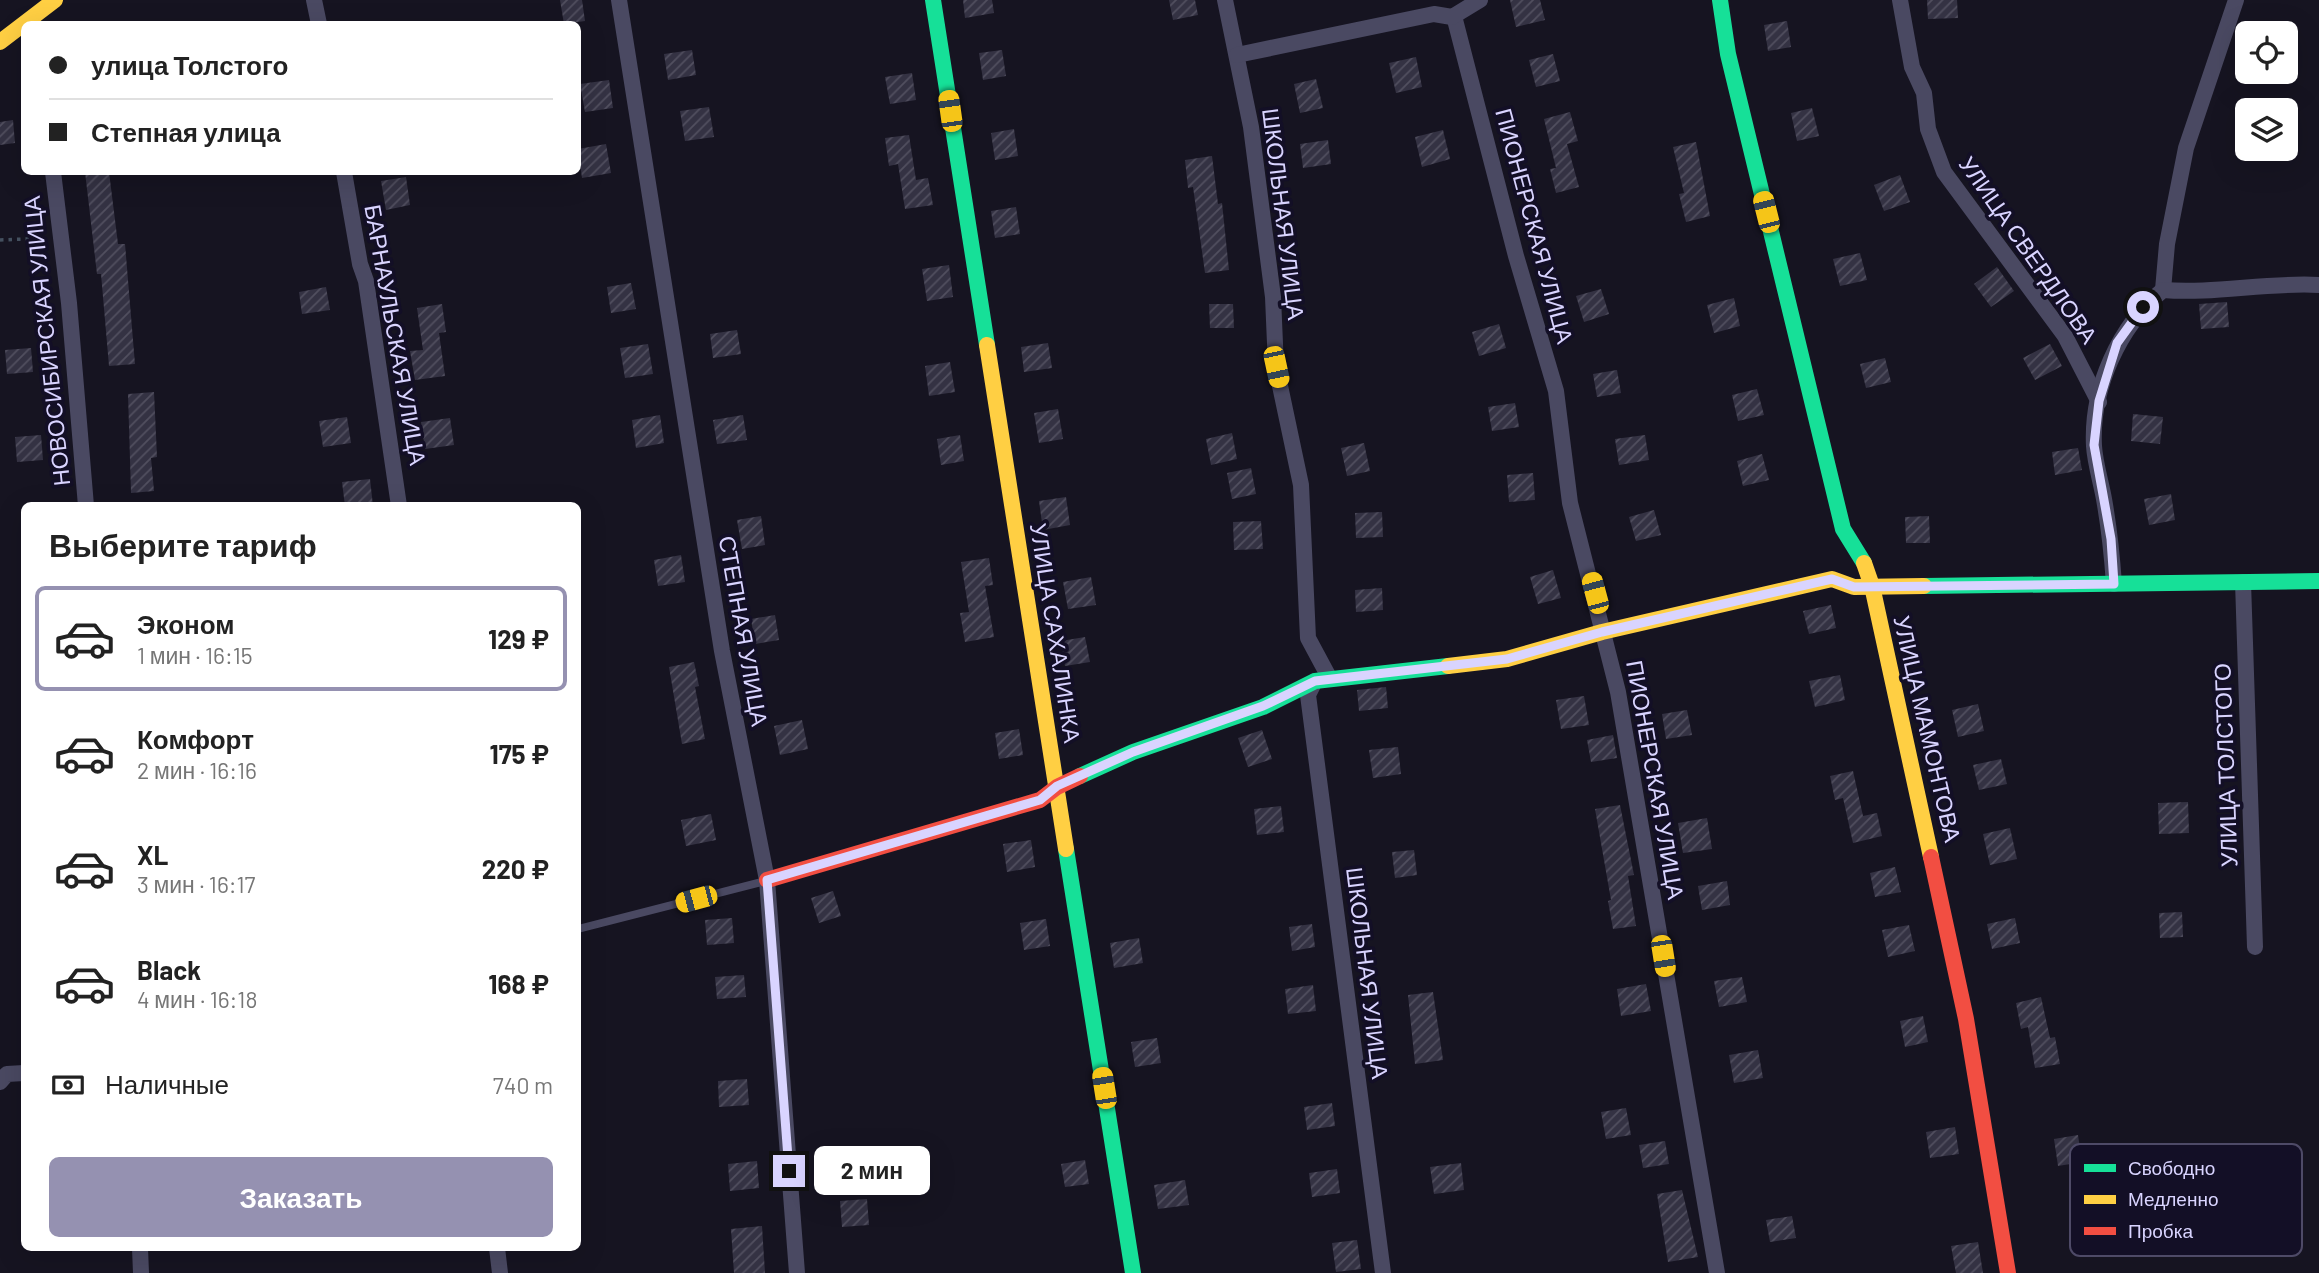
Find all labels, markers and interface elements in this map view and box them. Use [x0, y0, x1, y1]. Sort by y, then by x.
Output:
map controls [2235, 21, 2298, 161]
button: locate [2235, 21, 2298, 84]
text: улица Толстого [91, 49, 288, 80]
car [937, 89, 964, 133]
button: layers [2235, 98, 2298, 161]
street label: ПИОНЕРСКАЯ УЛИЦА [1490, 105, 1580, 347]
street label: ШКОЛЬНАЯ УЛИЦА [1257, 106, 1311, 322]
text: Степная улица [91, 116, 281, 147]
street label: УЛИЦА СВЕРДЛОВА [1954, 150, 2104, 349]
car [1751, 189, 1782, 235]
street label: НОВОСИБИРСКАЯ УЛИЦА [17, 194, 75, 487]
street label: БАРНАУЛЬСКАЯ УЛИЦА [359, 202, 433, 468]
route start [2127, 291, 2159, 323]
car [1262, 344, 1291, 390]
street label: УЛИЦА САХАЛИНКА [1025, 521, 1087, 745]
text: Выберите тариф [49, 525, 317, 563]
street label: СТЕПНАЯ УЛИЦА [713, 533, 775, 729]
car [1580, 570, 1611, 616]
icon: car [53, 607, 116, 670]
text: Эконом [137, 608, 235, 639]
street label: УЛИЦА МАМОНТОВА [1888, 613, 1968, 845]
text: 129 ₽ [488, 623, 549, 654]
text: 1 мин · 16:15 [137, 641, 253, 669]
street label: ПИОНЕРСКАЯ УЛИЦА [1621, 658, 1691, 902]
street label: УЛИЦА ТОЛСТОГО [2207, 663, 2243, 867]
icon: car [53, 722, 116, 785]
text: Комфорт [137, 723, 254, 754]
text: 175 ₽ [489, 738, 549, 769]
text: 2 мин · 16:16 [137, 756, 257, 784]
icon: car [53, 837, 116, 900]
text: XL [137, 839, 168, 870]
text: 220 ₽ [482, 853, 549, 884]
street label: ШКОЛЬНАЯ УЛИЦА [1341, 865, 1395, 1081]
text: 3 мин · 16:17 [137, 870, 255, 898]
car [673, 883, 720, 915]
car [1650, 934, 1677, 978]
icon: car [53, 952, 116, 1015]
text: Black [137, 954, 201, 985]
text: 168 ₽ [488, 968, 549, 999]
text: 4 мин · 16:18 [137, 985, 257, 1013]
icon: cash [49, 1066, 87, 1104]
car [1091, 1066, 1118, 1110]
text: Наличные [105, 1068, 229, 1099]
text: 740 m [493, 1071, 553, 1099]
legend [2070, 1144, 2302, 1256]
callout: 2 мин [814, 1146, 929, 1196]
route end [773, 1155, 805, 1187]
text: 2 мин [841, 1156, 903, 1184]
text: Свободно [2128, 1156, 2215, 1179]
button: Заказать [49, 1157, 553, 1237]
text: Медленно [2128, 1187, 2218, 1210]
text: Пробка [2128, 1219, 2193, 1242]

